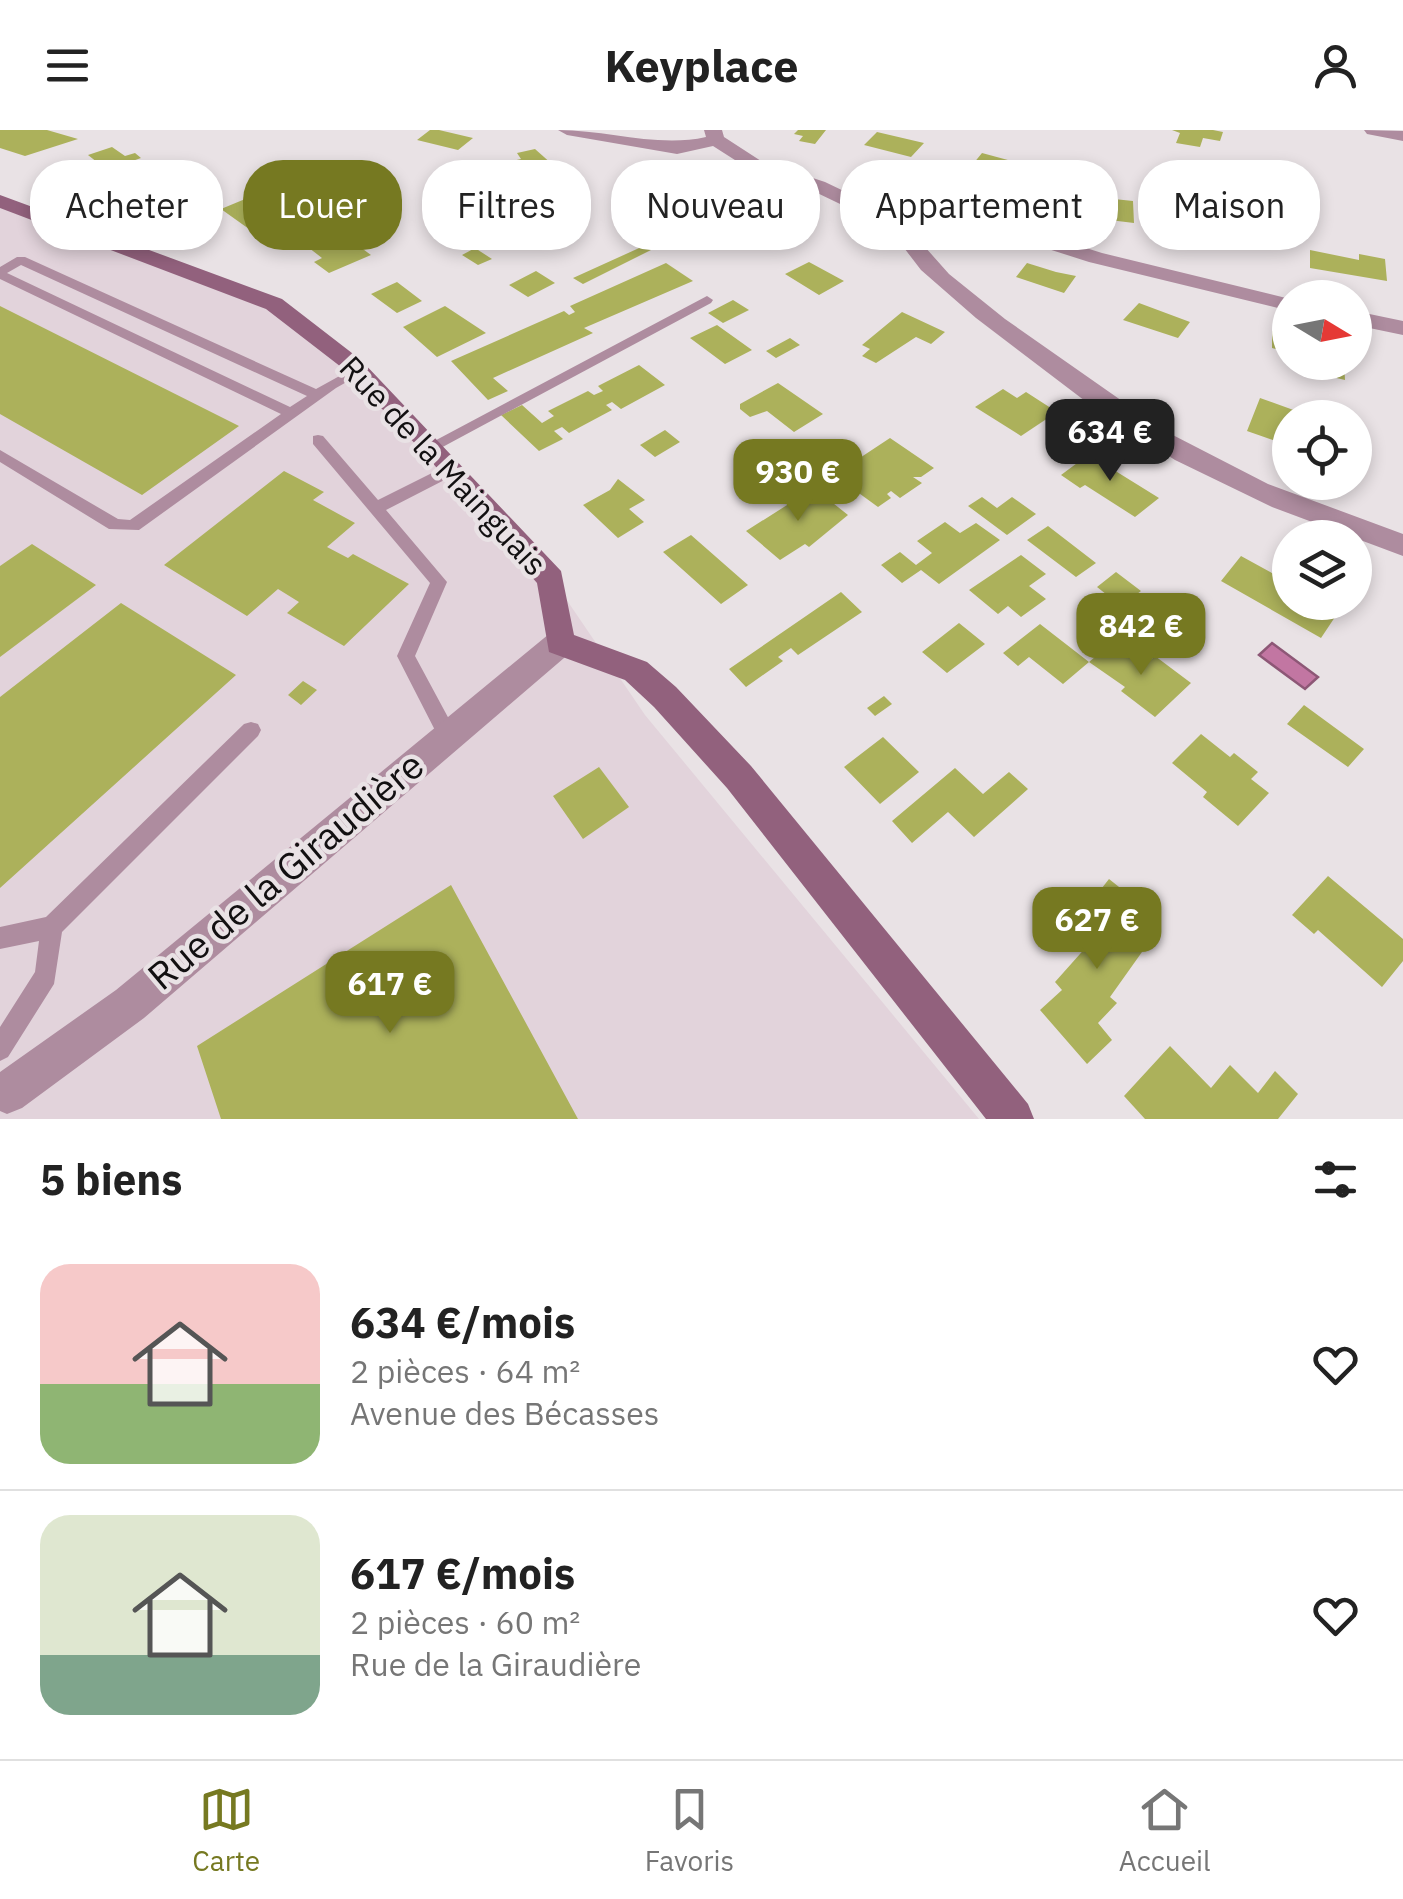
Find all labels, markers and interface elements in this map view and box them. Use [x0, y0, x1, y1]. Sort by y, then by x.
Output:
text: Keyplace [604, 36, 799, 94]
icon: menu [40, 38, 95, 93]
icon: person [1308, 38, 1363, 93]
chip: Acheter [30, 160, 223, 250]
chip: Louer [243, 160, 402, 250]
chip: Filtres [422, 160, 591, 250]
chip: Nouveau [611, 160, 820, 250]
chip: Appartement [840, 160, 1118, 250]
chip: Maison [1138, 160, 1320, 250]
north arrow [1272, 280, 1372, 380]
map controls [1272, 280, 1372, 620]
street label: Rue de la Mainguais [331, 347, 557, 584]
pin: 634 € [1040, 399, 1180, 484]
button: locate [1272, 400, 1372, 500]
text: 634 € [1067, 410, 1153, 452]
pin: 930 € [728, 439, 868, 524]
text: 930 € [755, 450, 841, 492]
button: layers [1272, 520, 1372, 620]
pin: 842 € [1071, 593, 1211, 678]
text: 842 € [1098, 604, 1184, 646]
street label: Rue de la Giraudière [137, 740, 433, 1000]
pin: 627 € [1027, 887, 1167, 972]
text: 627 € [1054, 898, 1140, 940]
pin: 617 € [320, 951, 460, 1036]
text: 617 € [347, 962, 433, 1004]
text: 5 biens [40, 1152, 182, 1207]
icon: filters [1308, 1152, 1363, 1207]
text: 634 €/mois [350, 1295, 575, 1350]
icon: home [120, 1304, 240, 1424]
icon: heart [1308, 1337, 1363, 1392]
text: 2 pièces · 64 m² [350, 1350, 580, 1392]
text: Avenue des Bécasses [350, 1392, 659, 1434]
text: 617 €/mois [350, 1546, 575, 1601]
icon: home [120, 1555, 240, 1675]
icon: heart [1308, 1588, 1363, 1643]
text: 2 pièces · 60 m² [350, 1601, 580, 1643]
text: Rue de la Giraudière [350, 1643, 641, 1685]
tab: Carte [192, 1782, 260, 1879]
tab: Favoris [645, 1782, 734, 1879]
tab: Accueil [1119, 1782, 1211, 1879]

